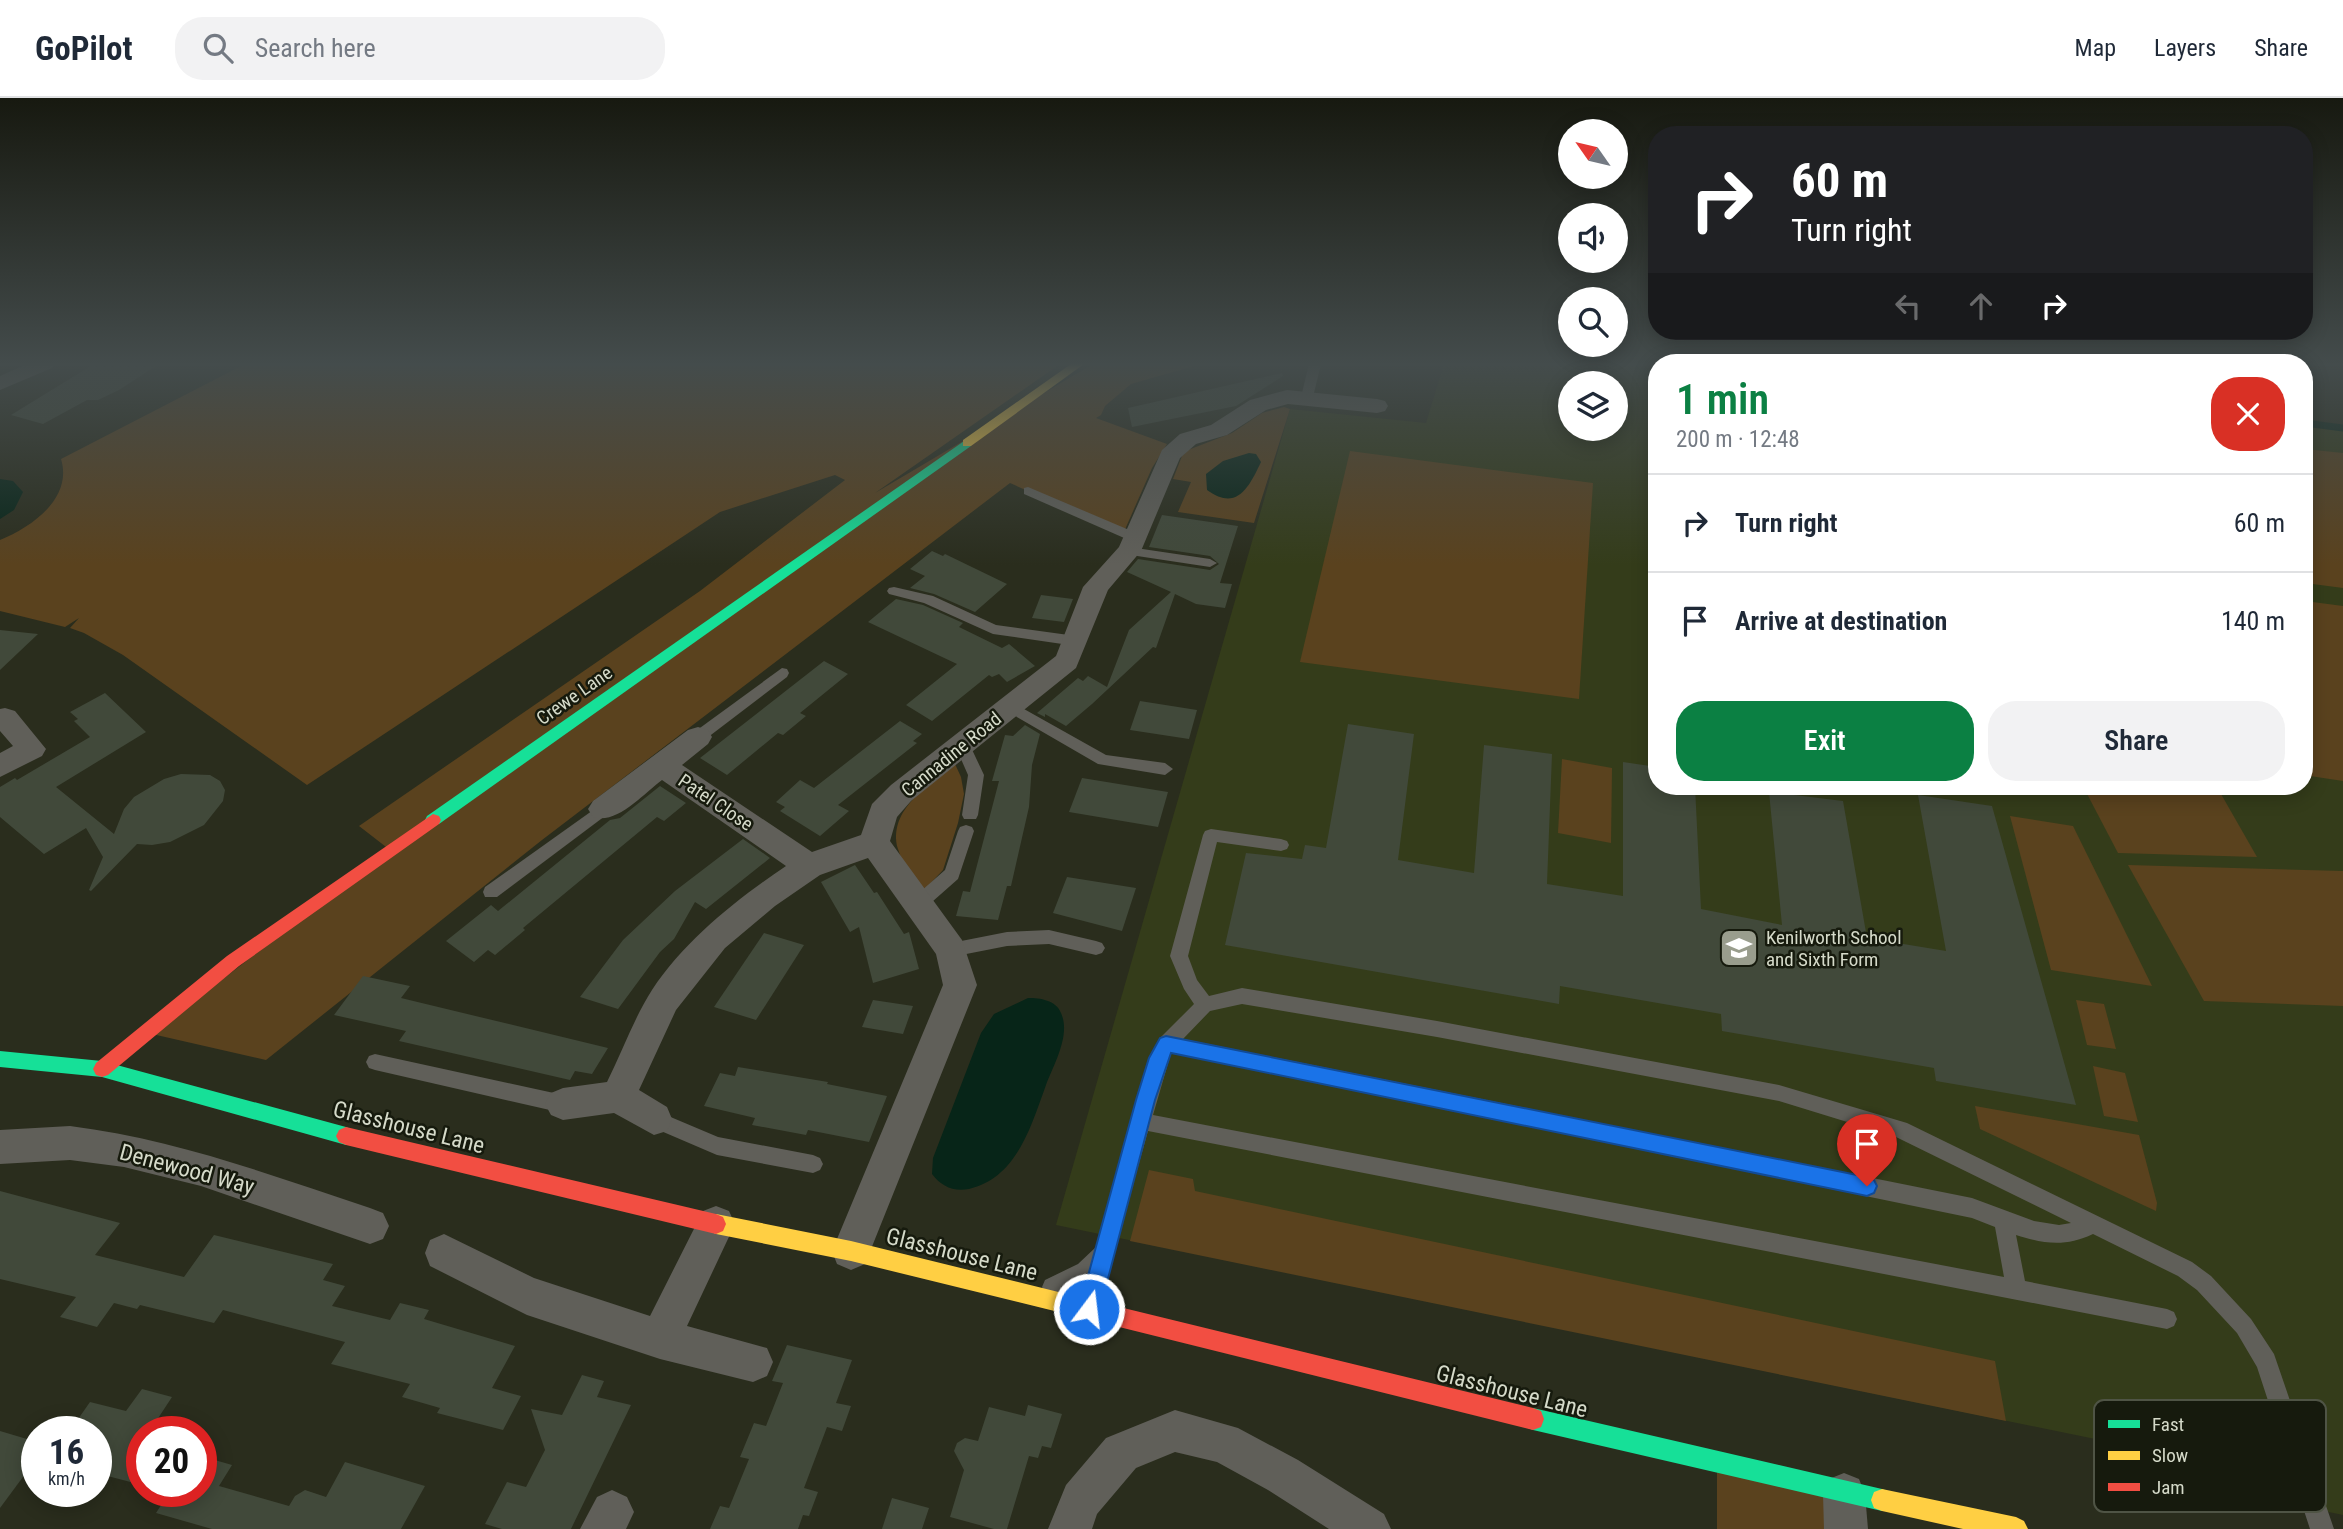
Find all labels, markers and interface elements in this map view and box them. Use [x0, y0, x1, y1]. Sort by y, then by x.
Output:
search box [175, 17, 665, 80]
text: GoPilot [35, 29, 133, 68]
icon: search [199, 29, 237, 67]
text: Search here [255, 33, 376, 63]
text: Map [2075, 34, 2116, 62]
text: Layers [2154, 34, 2216, 62]
text: Share [2254, 34, 2308, 62]
north arrow [1558, 119, 1628, 189]
map controls [1558, 119, 1628, 441]
text: 60 m [1791, 152, 1888, 209]
icon: right [1676, 154, 1767, 245]
button: sound [1558, 203, 1628, 273]
text: Turn right [1791, 211, 1912, 249]
button: search [1558, 287, 1628, 357]
icon: left [1889, 287, 1927, 325]
icon: ahead [1962, 287, 2000, 325]
icon: right [2035, 287, 2073, 325]
button: layers [1558, 371, 1628, 441]
text: 1 min [1676, 375, 1769, 424]
button: close [2211, 377, 2285, 451]
text: 200 m · 12:48 [1676, 426, 1800, 453]
icon: right [1676, 504, 1714, 542]
text: Turn right [1735, 508, 1837, 538]
text: 60 m [2234, 508, 2285, 538]
icon: arrive [1676, 602, 1714, 640]
text: Arrive at destination [1735, 606, 1947, 636]
text: 140 m [2221, 606, 2285, 636]
street label: Crewe Lane [532, 661, 617, 730]
button: Exit [1676, 701, 1974, 781]
button: Share [1988, 701, 2285, 781]
street label: Cannadine Road [897, 707, 1006, 802]
street label: Patel Close [674, 769, 757, 836]
place label: Kenilworth School and Sixth Form [1766, 926, 1902, 971]
school or university icon: Kenilworth School and Sixth Form [1718, 927, 1760, 969]
street label: Glasshouse Lane [330, 1096, 487, 1159]
pin [1837, 1114, 1897, 1186]
icon: arrive [1848, 1125, 1886, 1163]
street label: Denewood Way [117, 1139, 257, 1201]
street label: Glasshouse Lane [883, 1223, 1040, 1286]
position arrow [1052, 1272, 1126, 1346]
street label: Glasshouse Lane [1433, 1360, 1590, 1423]
legend [2094, 1400, 2326, 1512]
text: Fast [2152, 1413, 2184, 1436]
speed limit sign: 20 [126, 1416, 217, 1507]
text: 16 [49, 1432, 84, 1473]
text: Slow [2152, 1444, 2188, 1467]
text: km/h [48, 1468, 85, 1489]
text: Jam [2152, 1476, 2185, 1499]

